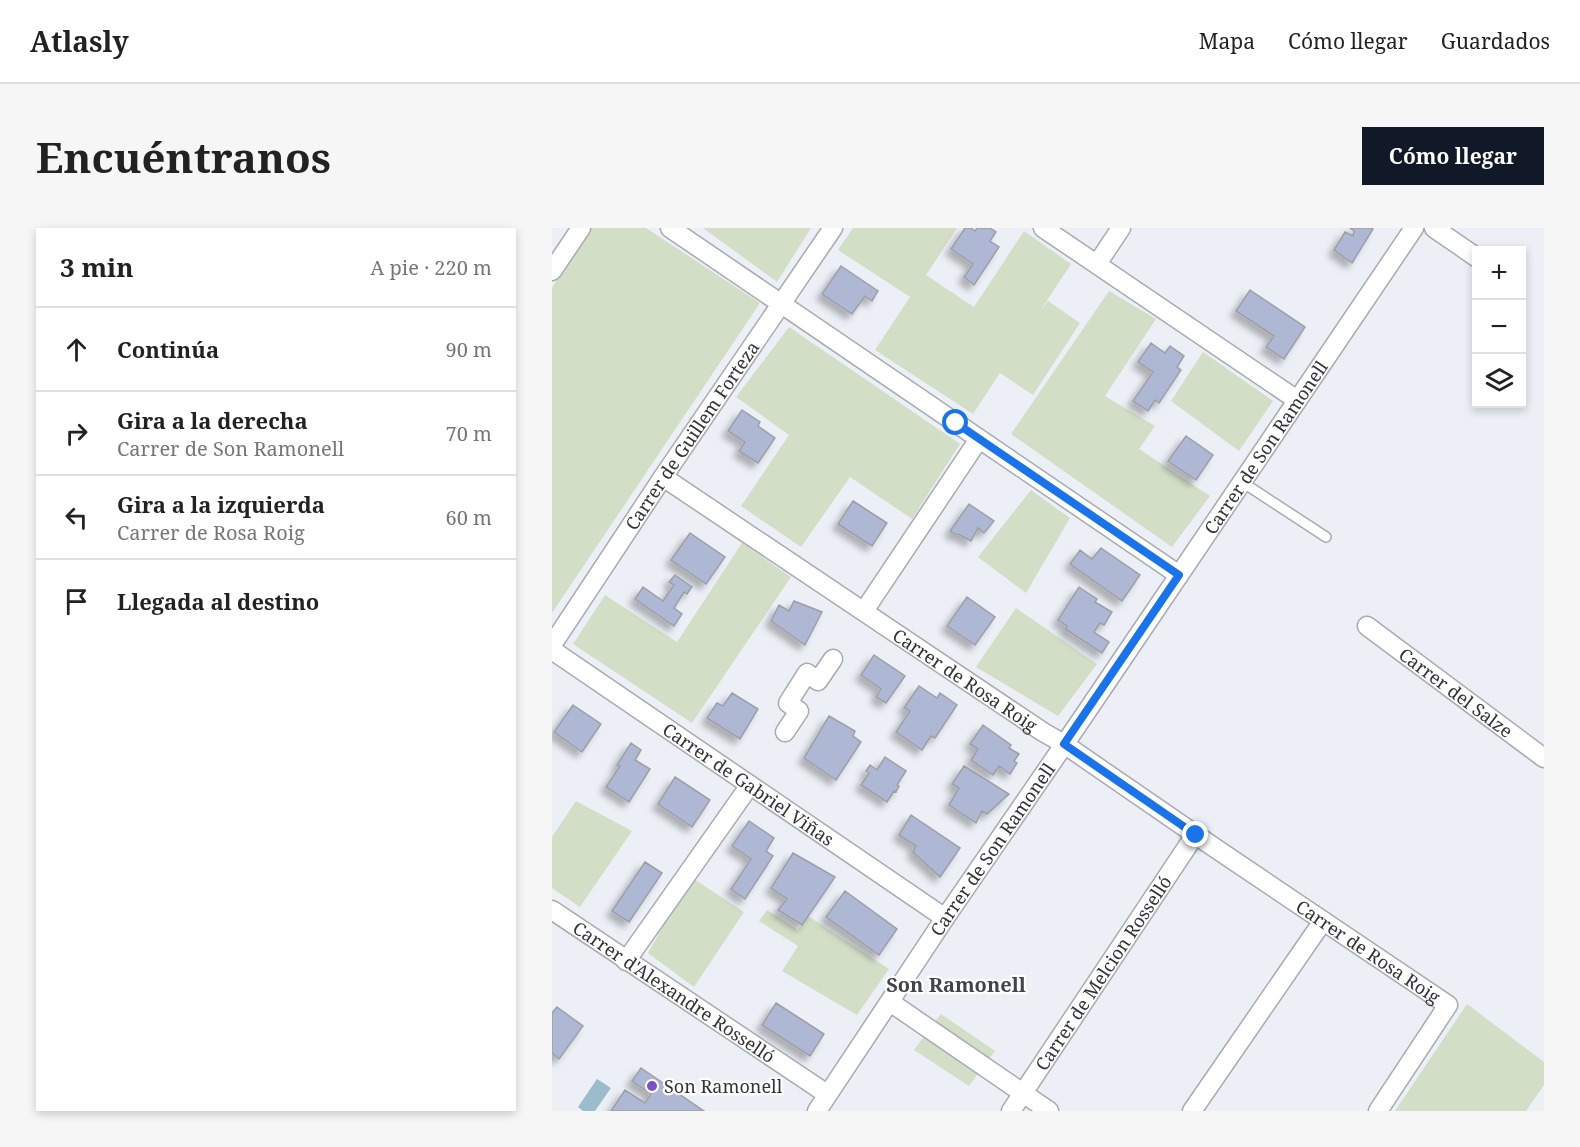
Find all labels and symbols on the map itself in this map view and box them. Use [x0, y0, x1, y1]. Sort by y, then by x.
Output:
street label: Carrer de Guillem Forteza [619, 336, 764, 534]
street label: Carrer de Son Ramonell [1198, 356, 1333, 539]
route start [942, 409, 968, 435]
street label: Carrer de Rosa Roig [888, 623, 1042, 737]
street label: Carrer del Salze [1394, 642, 1518, 743]
street label: Carrer de Gabriel Viñas [658, 717, 839, 851]
street label: Carrer de Son Ramonell [925, 758, 1060, 940]
route end [1182, 821, 1208, 847]
street label: Carrer de Melcion Rosselló [1029, 871, 1177, 1075]
street label: Carrer de Rosa Roig [1291, 894, 1445, 1009]
street label: Carrer d'Alexandre Rosselló [569, 916, 780, 1068]
district label: Son Ramonell [886, 971, 1026, 998]
place label: Son Ramonell [664, 1074, 783, 1098]
marker: Son Ramonell [645, 1079, 659, 1093]

